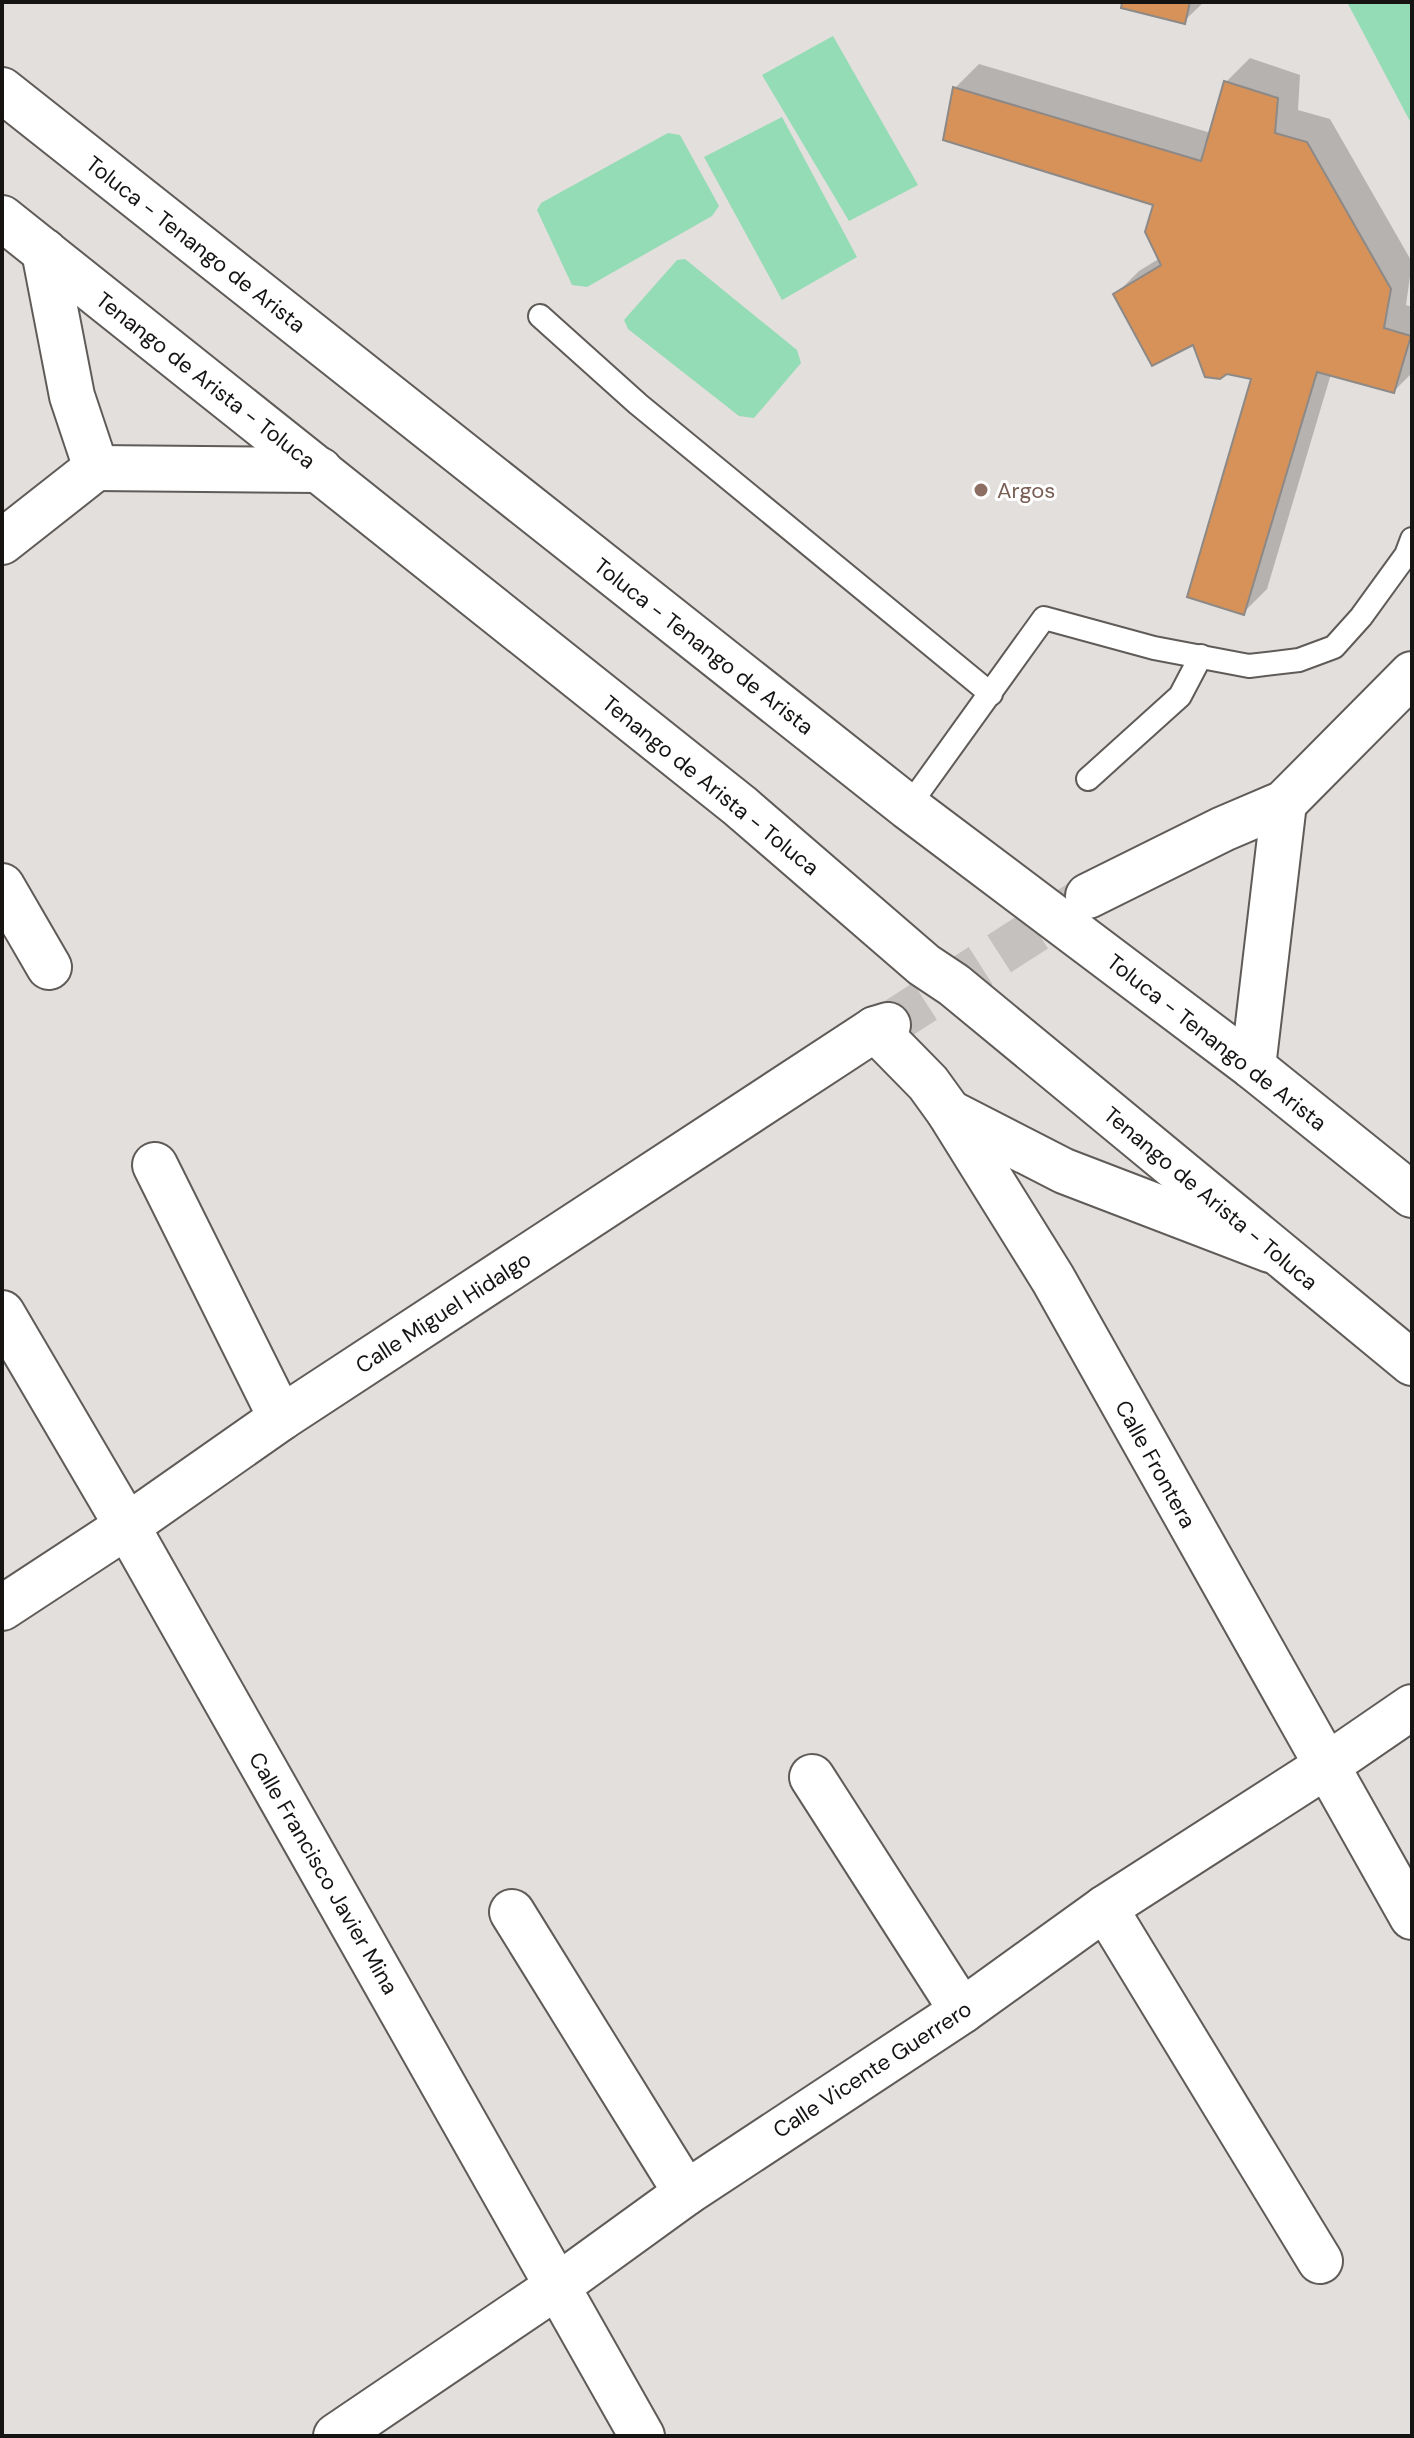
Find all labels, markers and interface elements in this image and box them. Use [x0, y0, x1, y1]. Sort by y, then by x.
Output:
street label: Toluca - Tenango de Arista [80, 149, 311, 339]
street label: Tenango de Arista - Toluca [90, 285, 321, 475]
place label: Argos [997, 476, 1055, 505]
marker: Argos [972, 481, 990, 499]
street label: Toluca - Tenango de Arista [588, 551, 819, 741]
street label: Tenango de Arista - Toluca [596, 689, 825, 882]
street label: Toluca - Tenango de Arista [1101, 947, 1332, 1137]
street label: Tenango de Arista - Toluca [1097, 1100, 1324, 1297]
street label: Calle Miguel Hidalgo [350, 1245, 537, 1380]
street label: Calle Frontera [1108, 1395, 1203, 1533]
street label: Calle Francisco Javier Mina [242, 1747, 405, 2000]
street label: Calle Vicente Guerrero [767, 1994, 977, 2145]

